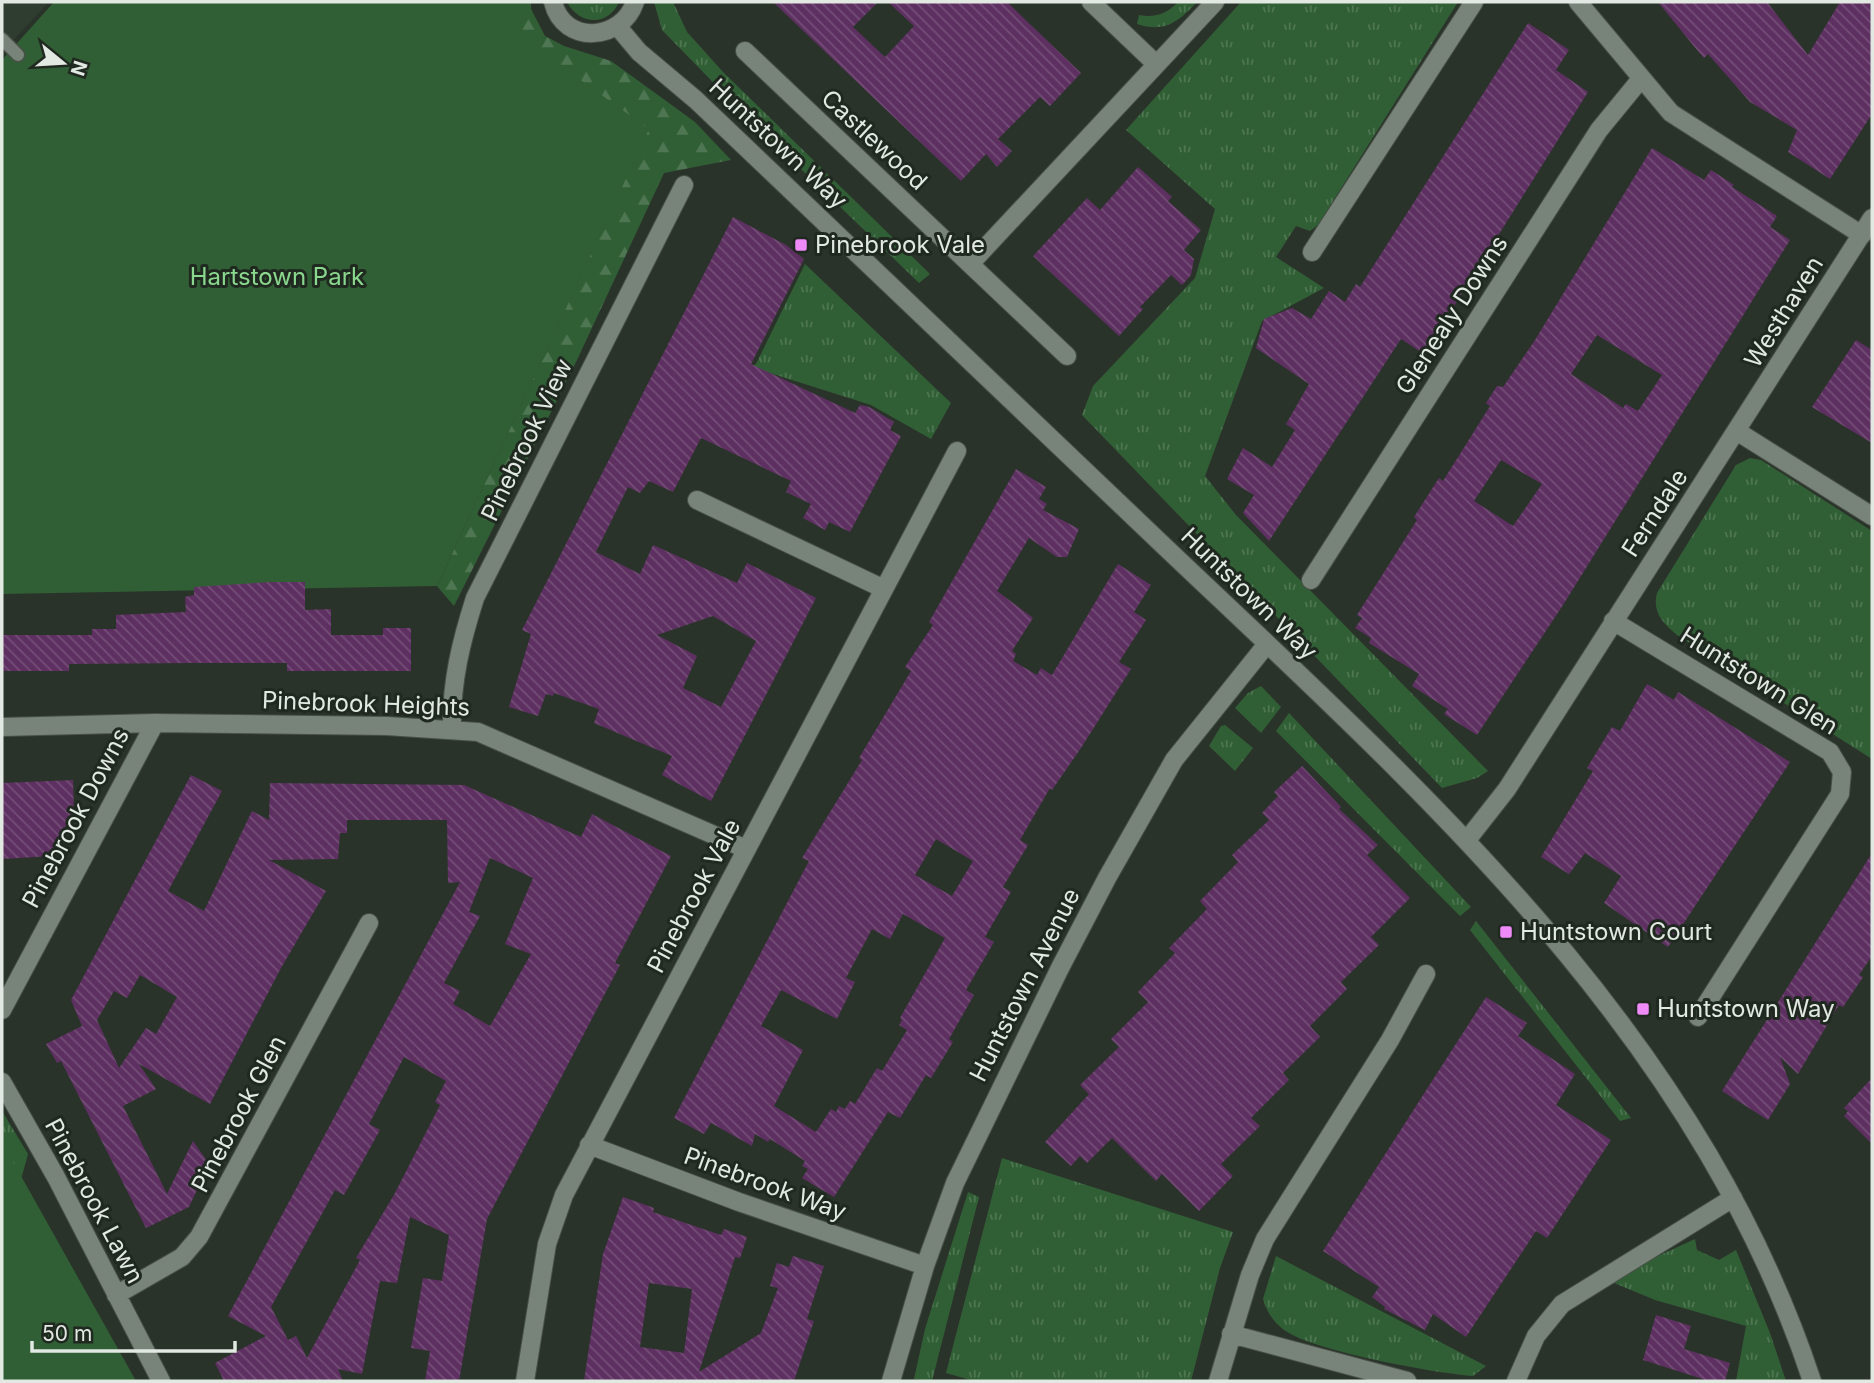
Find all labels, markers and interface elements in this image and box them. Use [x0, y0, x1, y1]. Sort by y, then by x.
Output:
north arrow [28, 28, 98, 98]
text: N [66, 58, 92, 79]
street label: Huntstown Way [703, 72, 853, 215]
street label: Castlewood [816, 83, 933, 196]
place label: Pinebrook Vale [815, 230, 985, 259]
street label: Glenealy Downs [1389, 230, 1514, 400]
marker: Pinebrook Vale [793, 237, 809, 253]
street label: Westhaven [1738, 251, 1829, 373]
park label: Hartstown Park [190, 262, 364, 291]
street label: Pinebrook View [475, 354, 578, 526]
street label: Ferndale [1616, 463, 1694, 562]
street label: Huntstown Way [1175, 521, 1323, 666]
street label: Huntstown Glen [1675, 620, 1843, 741]
street label: Pinebrook Heights [261, 685, 471, 722]
street label: Pinebrook Downs [16, 723, 135, 912]
street label: Pinebrook Vale [641, 814, 746, 978]
street label: Huntstown Avenue [963, 883, 1086, 1086]
place label: Huntstown Court [1520, 917, 1712, 946]
marker: Huntstown Court [1498, 924, 1514, 940]
place label: Huntstown Way [1657, 994, 1835, 1023]
marker: Huntstown Way [1635, 1001, 1651, 1017]
street label: Pinebrook Glen [185, 1030, 292, 1197]
street label: Pinebrook Lawn [39, 1114, 150, 1288]
street label: Pinebrook Way [680, 1141, 850, 1226]
scale bar [32, 1310, 234, 1354]
text: 50 m [42, 1321, 92, 1346]

